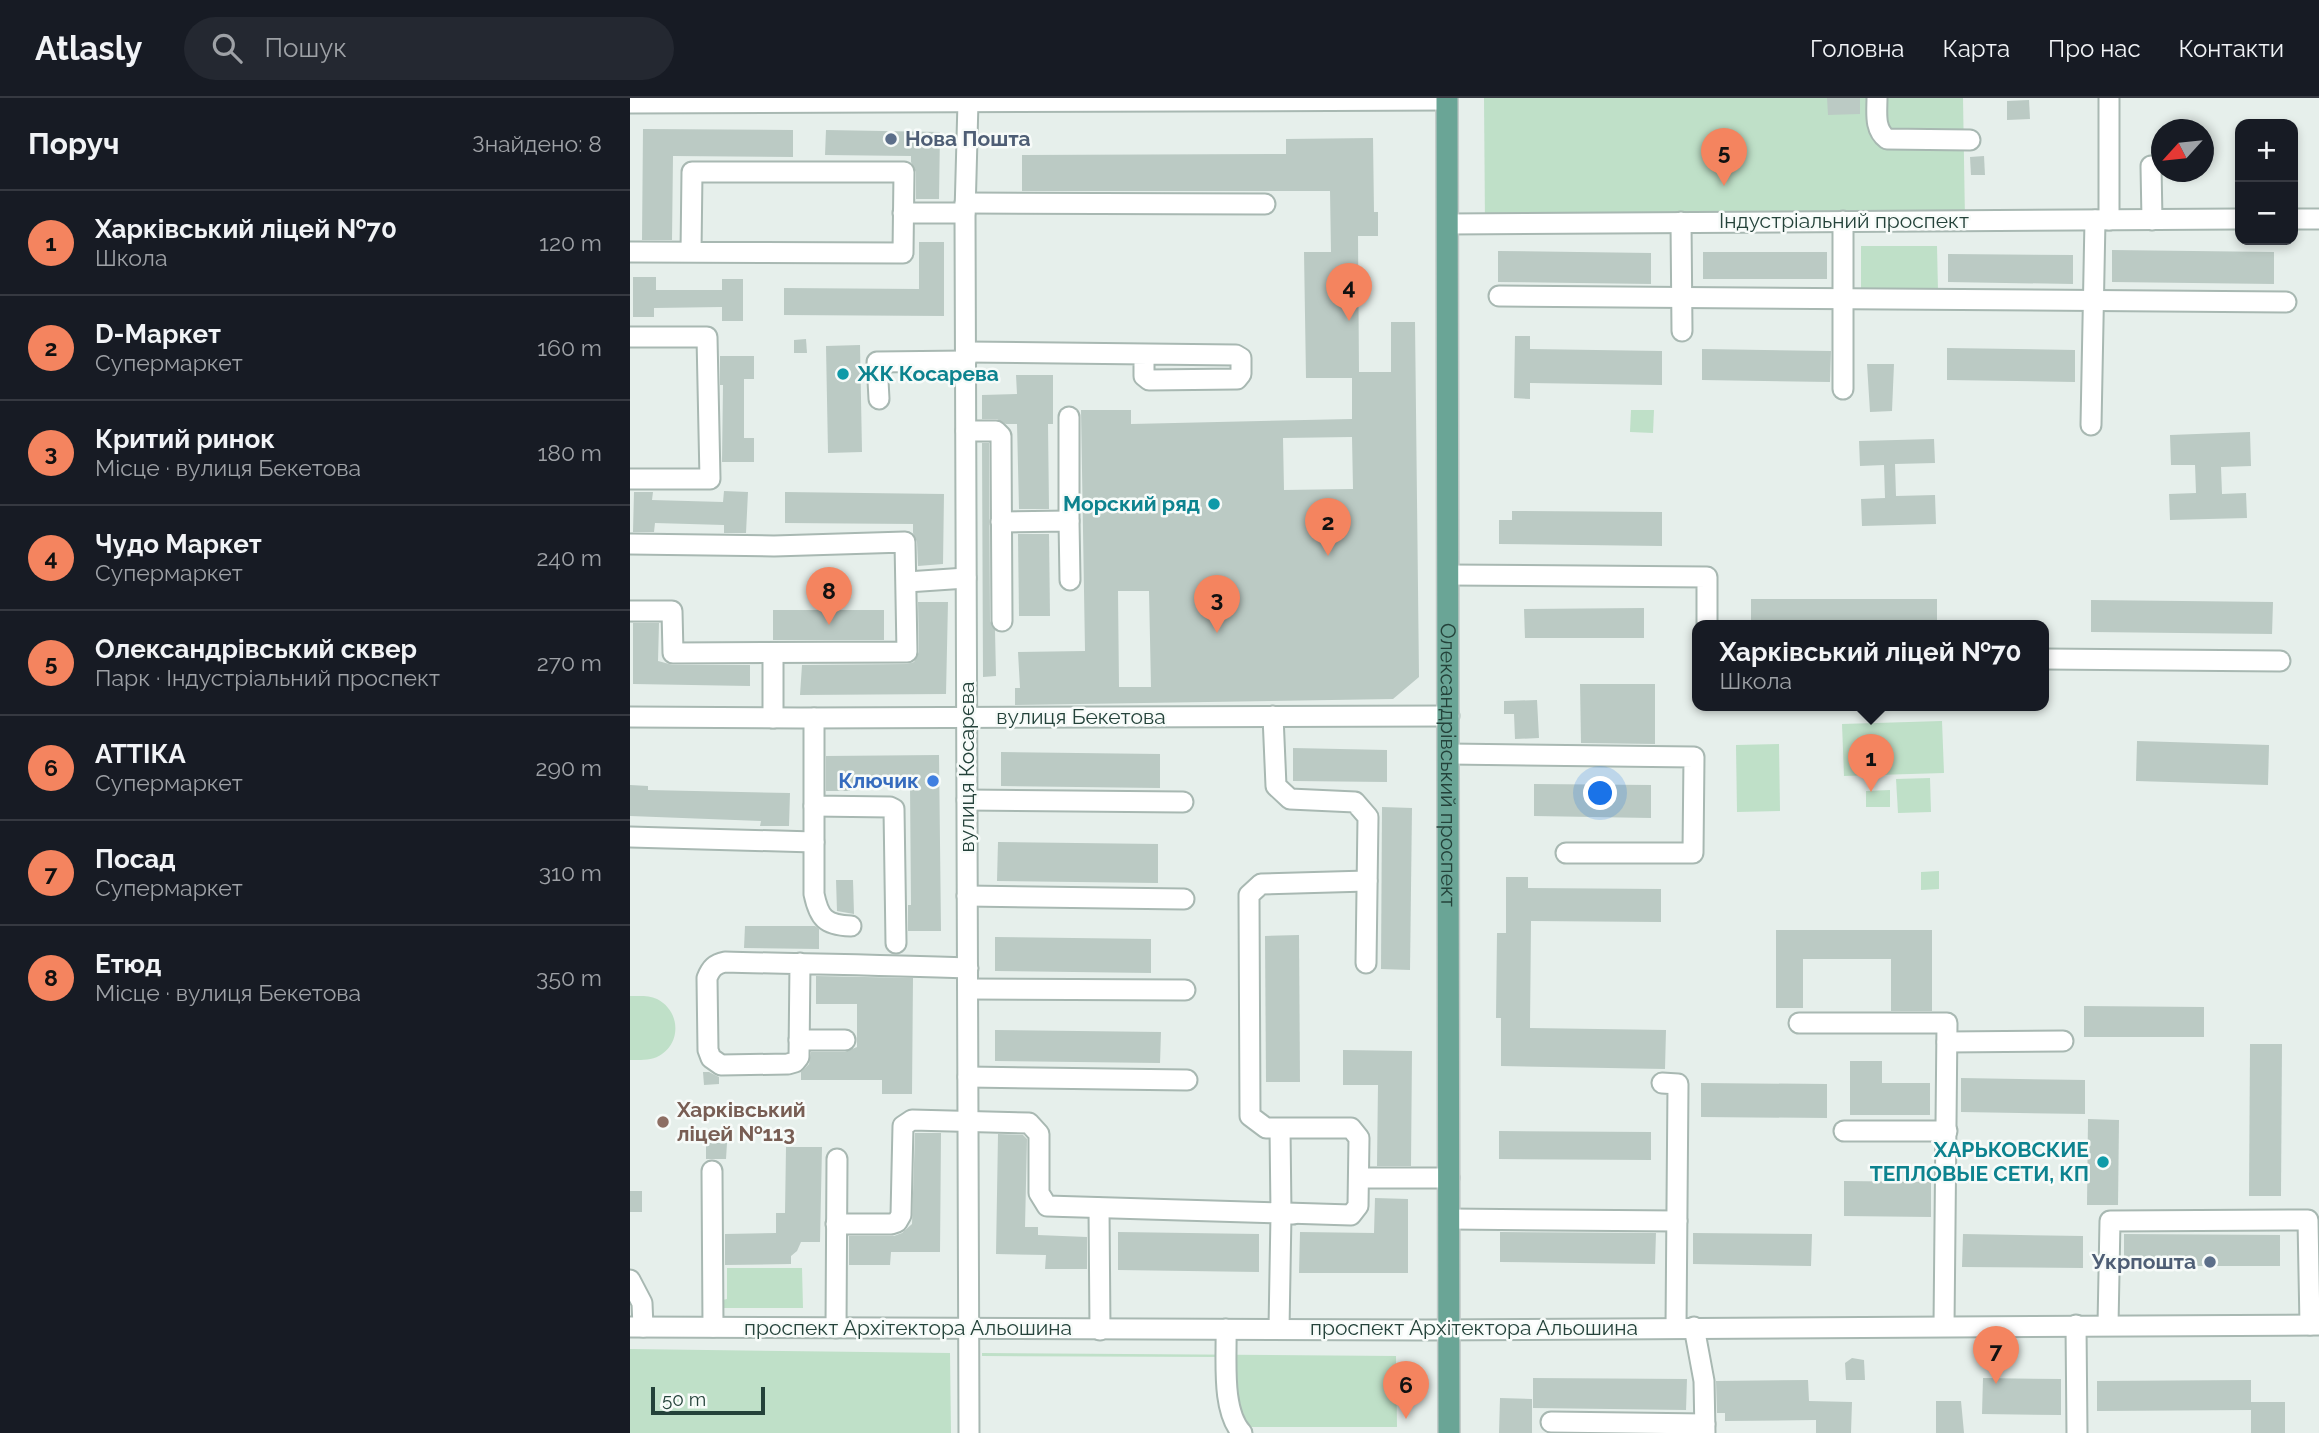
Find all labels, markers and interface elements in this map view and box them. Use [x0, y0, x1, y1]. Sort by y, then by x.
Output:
search box [184, 17, 674, 80]
text: Atlasly [35, 29, 142, 68]
icon: search [208, 29, 246, 67]
text: Пошук [264, 33, 347, 63]
text: Головна [1810, 34, 1904, 63]
text: Карта [1942, 34, 2010, 63]
text: Про нас [2048, 34, 2141, 63]
text: Контакти [2179, 34, 2284, 63]
north arrow [2151, 119, 2214, 182]
map controls [2235, 119, 2298, 245]
button: + [2235, 119, 2298, 182]
text: Поруч [28, 126, 119, 161]
place label: Нова Пошта [905, 126, 1031, 151]
pin: 5 [1701, 128, 1747, 186]
text: Знайдено: 8 [472, 130, 602, 157]
marker: Нова Пошта [883, 131, 899, 147]
button: − [2235, 182, 2298, 245]
street label: Індустріальний проспект [1719, 208, 1969, 233]
text: Харківський ліцей №70 [95, 214, 397, 244]
text: 1 [45, 229, 57, 256]
text: 120 m [539, 229, 602, 256]
text: Школа [95, 244, 168, 271]
pin: 4 [1326, 263, 1372, 321]
text: D-Mаркет [95, 319, 221, 349]
text: 2 [45, 334, 57, 361]
text: 160 m [537, 334, 602, 361]
text: Супермаркет [95, 349, 243, 376]
place label: ЖК Косарева [857, 361, 999, 386]
marker: ЖК Косарева [835, 366, 851, 382]
text: Критий ринок [95, 424, 275, 454]
text: 3 [45, 439, 57, 466]
text: 180 m [537, 439, 602, 466]
text: Місце · вулиця Бекетова [95, 454, 361, 481]
place label: Морский ряд [1063, 491, 1200, 516]
marker: Морский ряд [1206, 496, 1222, 512]
pin: 2 [1305, 498, 1351, 556]
text: Чудо Маркет [95, 529, 262, 559]
text: 4 [44, 544, 58, 571]
text: 240 m [536, 544, 602, 571]
text: Супермаркет [95, 559, 243, 586]
pin: 8 [806, 567, 852, 625]
pin: 3 [1194, 575, 1240, 633]
popup [1692, 620, 2049, 711]
street label: Олександрівський проспект [1436, 623, 1461, 907]
text: Олександрівський сквер [95, 634, 417, 664]
text: Харківський ліцей №70 [1720, 637, 2021, 667]
text: 5 [45, 649, 57, 676]
text: 270 m [537, 649, 602, 676]
text: Парк · Індустріальний проспект [95, 664, 440, 691]
text: Школа [1720, 667, 1792, 694]
street label: вулиця Косарєва [954, 682, 979, 852]
street label: вулиця Бекетова [996, 704, 1166, 729]
pin: 1 [1848, 734, 1894, 792]
text: АТТІКА [95, 739, 186, 769]
text: 6 [44, 754, 58, 781]
text: 290 m [535, 754, 602, 781]
place label: Ключик [838, 768, 919, 793]
text: Супермаркет [95, 769, 243, 796]
marker: Ключик [925, 773, 941, 789]
your location [1583, 776, 1617, 810]
text: Посад [95, 844, 176, 874]
text: 7 [45, 859, 57, 886]
text: 310 m [539, 859, 602, 886]
text: Супермаркет [95, 874, 243, 901]
text: Етюд [95, 949, 161, 979]
text: 8 [44, 964, 58, 991]
text: 350 m [536, 964, 602, 991]
text: Місце · вулиця Бекетова [95, 979, 361, 1006]
place label: Харківський ліцей №113 [676, 1097, 806, 1146]
marker: Харківський ліцей №113 [655, 1114, 671, 1130]
place label: ХАРЬКОВСКИЕ ТЕПЛОВЫЕ СЕТИ, КП [1870, 1137, 2089, 1186]
marker: ХАРЬКОВСКИЕ ТЕПЛОВЫЕ СЕТИ, КП [2095, 1154, 2111, 1170]
place label: Укрпошта [2091, 1249, 2196, 1274]
marker: Укрпошта [2202, 1254, 2218, 1270]
street label: проспект Архітектора Альошина [744, 1315, 1072, 1340]
street label: проспект Архітектора Альошина [1310, 1315, 1638, 1340]
pin: 7 [1973, 1326, 2019, 1384]
pin: 6 [1383, 1361, 1429, 1419]
scale bar [651, 1384, 765, 1416]
text: 50 m [662, 1388, 706, 1410]

